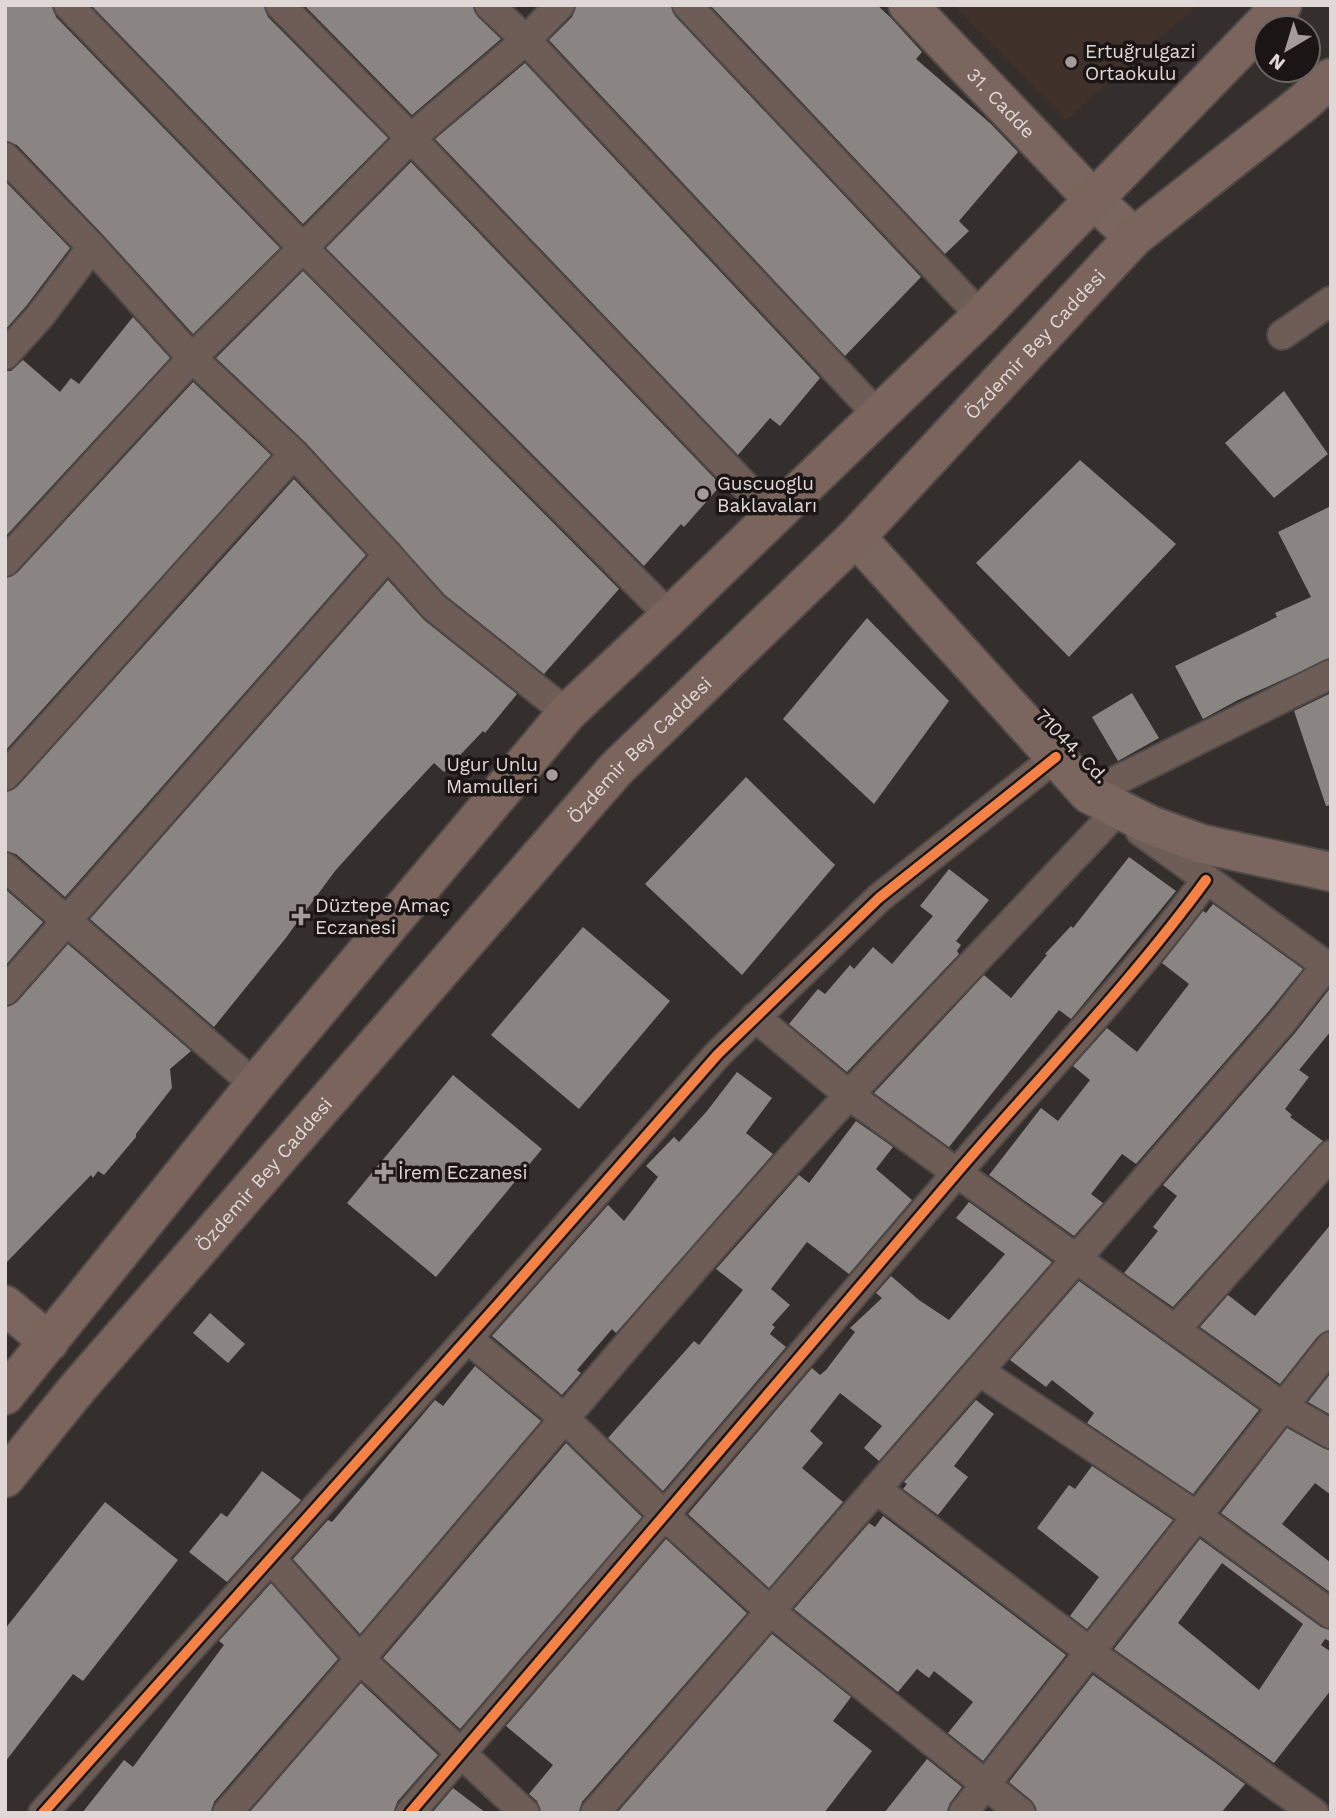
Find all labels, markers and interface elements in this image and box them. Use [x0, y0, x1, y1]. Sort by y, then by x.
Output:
north arrow [1252, 14, 1322, 84]
place label: Ertuğrulgazi Ortaokulu [1085, 40, 1195, 85]
text: N [1264, 49, 1289, 75]
marker: Ertuğrulgazi Ortaokulu [1063, 54, 1079, 70]
street label: 31. Cadde [962, 63, 1040, 143]
street label: Özdemir Bey Caddesi [960, 264, 1110, 424]
place label: Guscuoglu Baklavaları [717, 472, 817, 517]
marker: Guscuoglu Baklavaları [695, 486, 711, 502]
street label: Özdemir Bey Caddesi [563, 672, 716, 828]
street label: 71044. Cd. [1031, 704, 1113, 788]
place label: Ugur Unlu Mamulleri [446, 753, 538, 798]
marker: Ugur Unlu Mamulleri [544, 767, 560, 783]
place label: Düztepe Amaç Eczanesi [315, 894, 450, 939]
marker: Düztepe Amaç Eczanesi [293, 908, 309, 924]
street label: Özdemir Bey Caddesi [190, 1093, 337, 1256]
place label: İrem Eczanesi [398, 1161, 528, 1184]
marker: İrem Eczanesi [376, 1164, 392, 1180]

